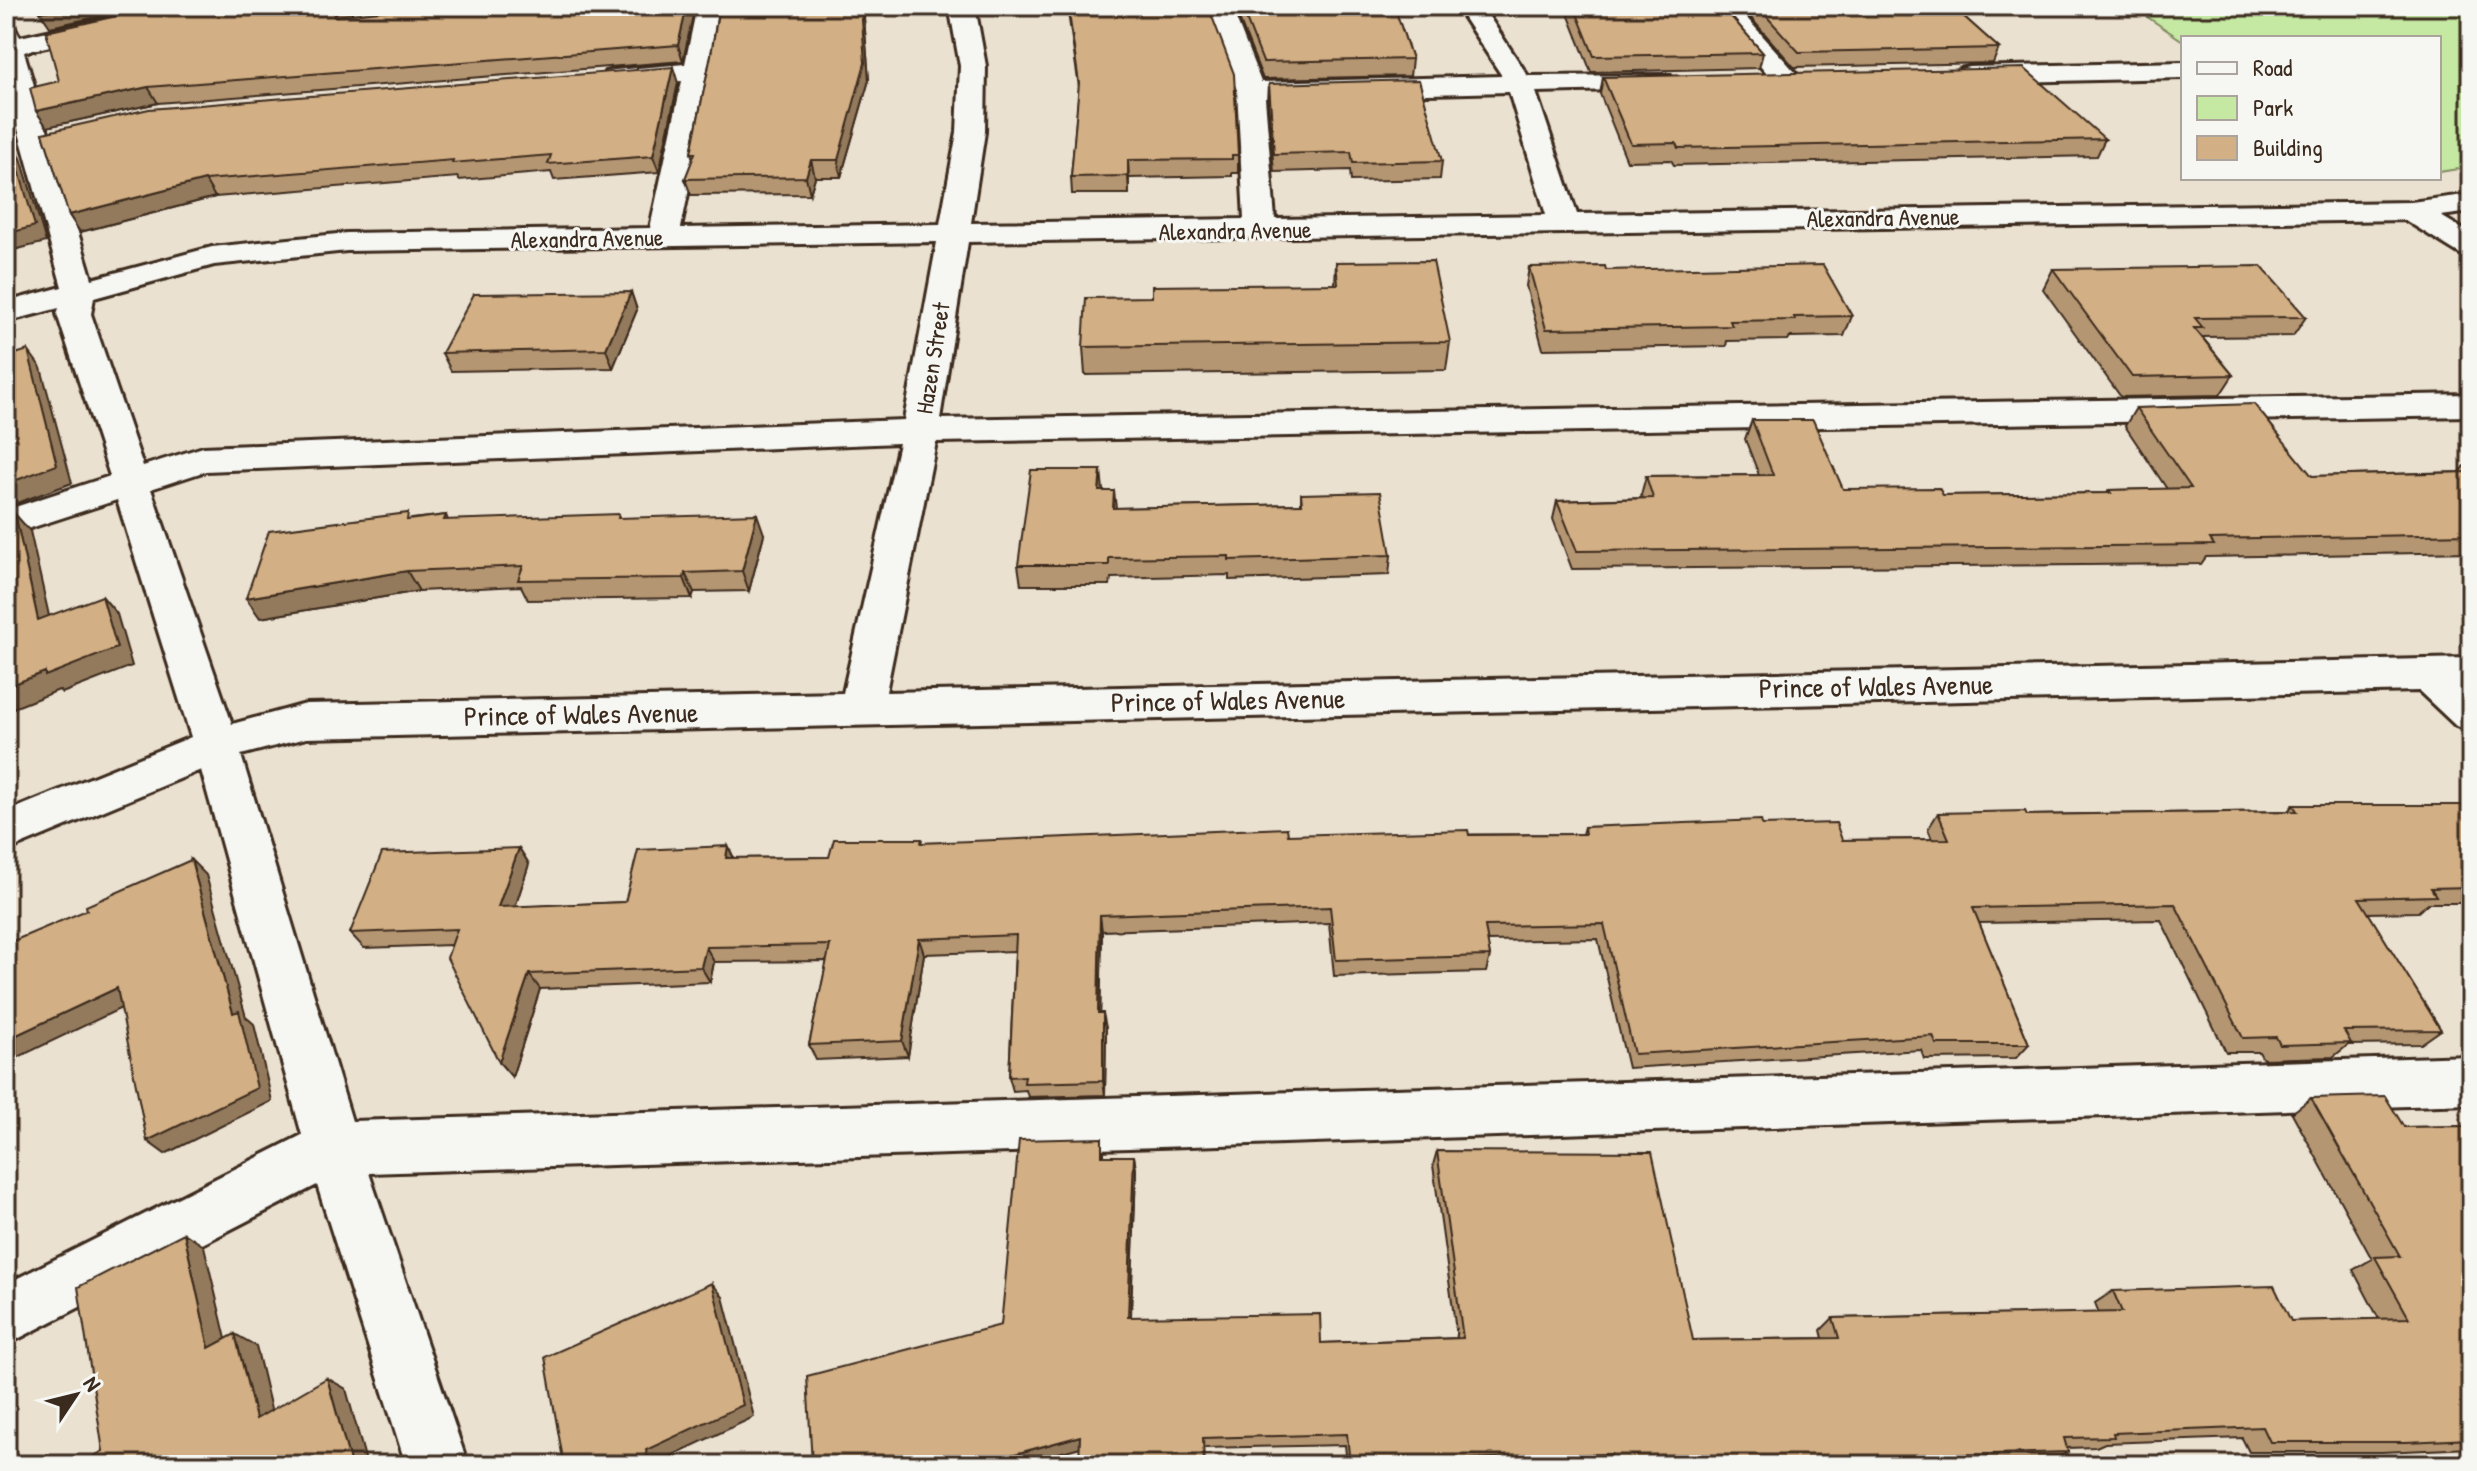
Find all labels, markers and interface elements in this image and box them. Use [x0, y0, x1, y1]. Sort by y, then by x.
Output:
legend [2181, 36, 2441, 180]
text: Road [2253, 51, 2292, 83]
text: Park [2253, 91, 2293, 123]
text: Building [2253, 131, 2323, 163]
street label: Alexandra Avenue [1806, 200, 1960, 234]
street label: Alexandra Avenue [1158, 213, 1312, 247]
street label: Alexandra Avenue [510, 221, 664, 255]
street label: Hazen Street [907, 299, 957, 416]
street label: Prince of Wales Avenue [1758, 665, 1994, 707]
street label: Prince of Wales Avenue [1110, 679, 1346, 721]
street label: Prince of Wales Avenue [463, 693, 699, 735]
north arrow [36, 1355, 116, 1435]
text: N [77, 1370, 108, 1397]

